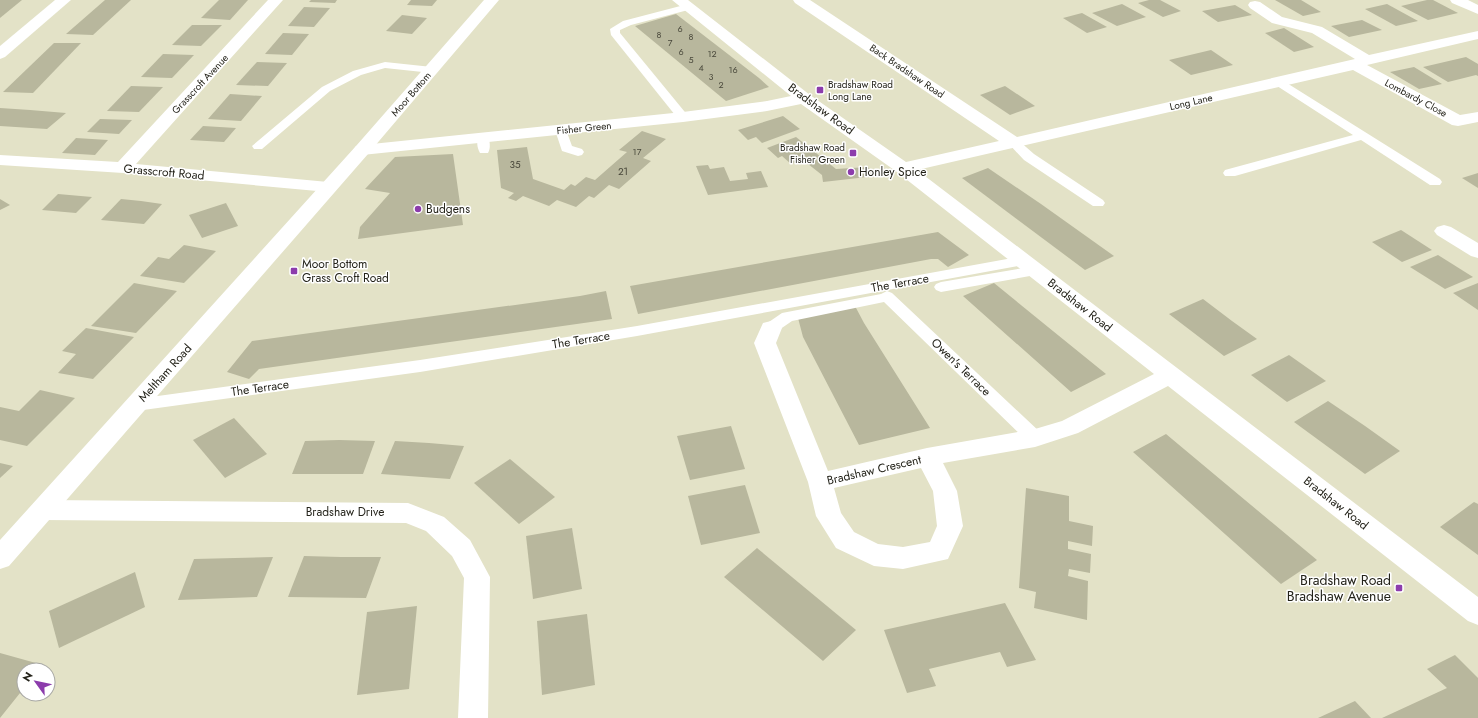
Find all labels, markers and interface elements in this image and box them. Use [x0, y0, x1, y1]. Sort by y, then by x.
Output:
house number: 6 [677, 22, 683, 35]
house number: 8 [657, 28, 662, 41]
house number: 8 [689, 30, 694, 43]
house number: 7 [668, 36, 673, 49]
street label: Back Bradshaw Road [867, 40, 947, 102]
house number: 6 [678, 45, 684, 58]
house number: 12 [707, 47, 717, 60]
street label: Grasscroft Avenue [168, 51, 232, 117]
house number: 5 [688, 53, 694, 66]
house number: 4 [698, 61, 704, 74]
house number: 16 [728, 63, 738, 76]
street label: Moor Bottom [387, 68, 435, 120]
house number: 3 [709, 70, 714, 83]
street label: Lombardy Close [1382, 75, 1450, 121]
place label: Bradshaw Road Long Lane [828, 77, 893, 104]
house number: 2 [718, 78, 724, 91]
street label: Bradshaw Road [784, 79, 858, 139]
marker: Bradshaw Road Long Lane [815, 85, 825, 95]
street label: Long Lane [1168, 90, 1214, 114]
street label: Fisher Green [556, 118, 612, 138]
place label: Bradshaw Road Fisher Green [780, 140, 845, 167]
house number: 17 [633, 145, 642, 158]
marker: Bradshaw Road Fisher Green [848, 148, 858, 158]
house number: 35 [509, 157, 521, 172]
street label: Grasscroft Road [123, 160, 205, 184]
place label: Honley Spice [859, 163, 927, 181]
house number: 21 [618, 164, 628, 179]
marker: Honley Spice [846, 167, 856, 177]
place label: Budgens [426, 200, 470, 218]
marker: Budgens [413, 204, 423, 214]
place label: Moor Bottom Grass Croft Road [302, 255, 389, 287]
marker: Moor Bottom Grass Croft Road [289, 266, 299, 276]
street label: The Terrace [870, 269, 930, 297]
street label: Bradshaw Road [1044, 274, 1116, 336]
street label: The Terrace [551, 327, 611, 353]
street label: Owen's Terrace [927, 334, 995, 400]
street label: Meltham Road [134, 340, 196, 406]
street label: The Terrace [230, 375, 290, 401]
street label: Bradshaw Crescent [825, 450, 923, 490]
street label: Bradshaw Road [1300, 472, 1372, 534]
street label: Bradshaw Drive [306, 503, 384, 521]
place label: Bradshaw Road Bradshaw Avenue [1287, 570, 1391, 606]
marker: Bradshaw Road Bradshaw Avenue [1394, 583, 1404, 593]
north arrow [16, 662, 56, 702]
text: N [19, 669, 37, 685]

